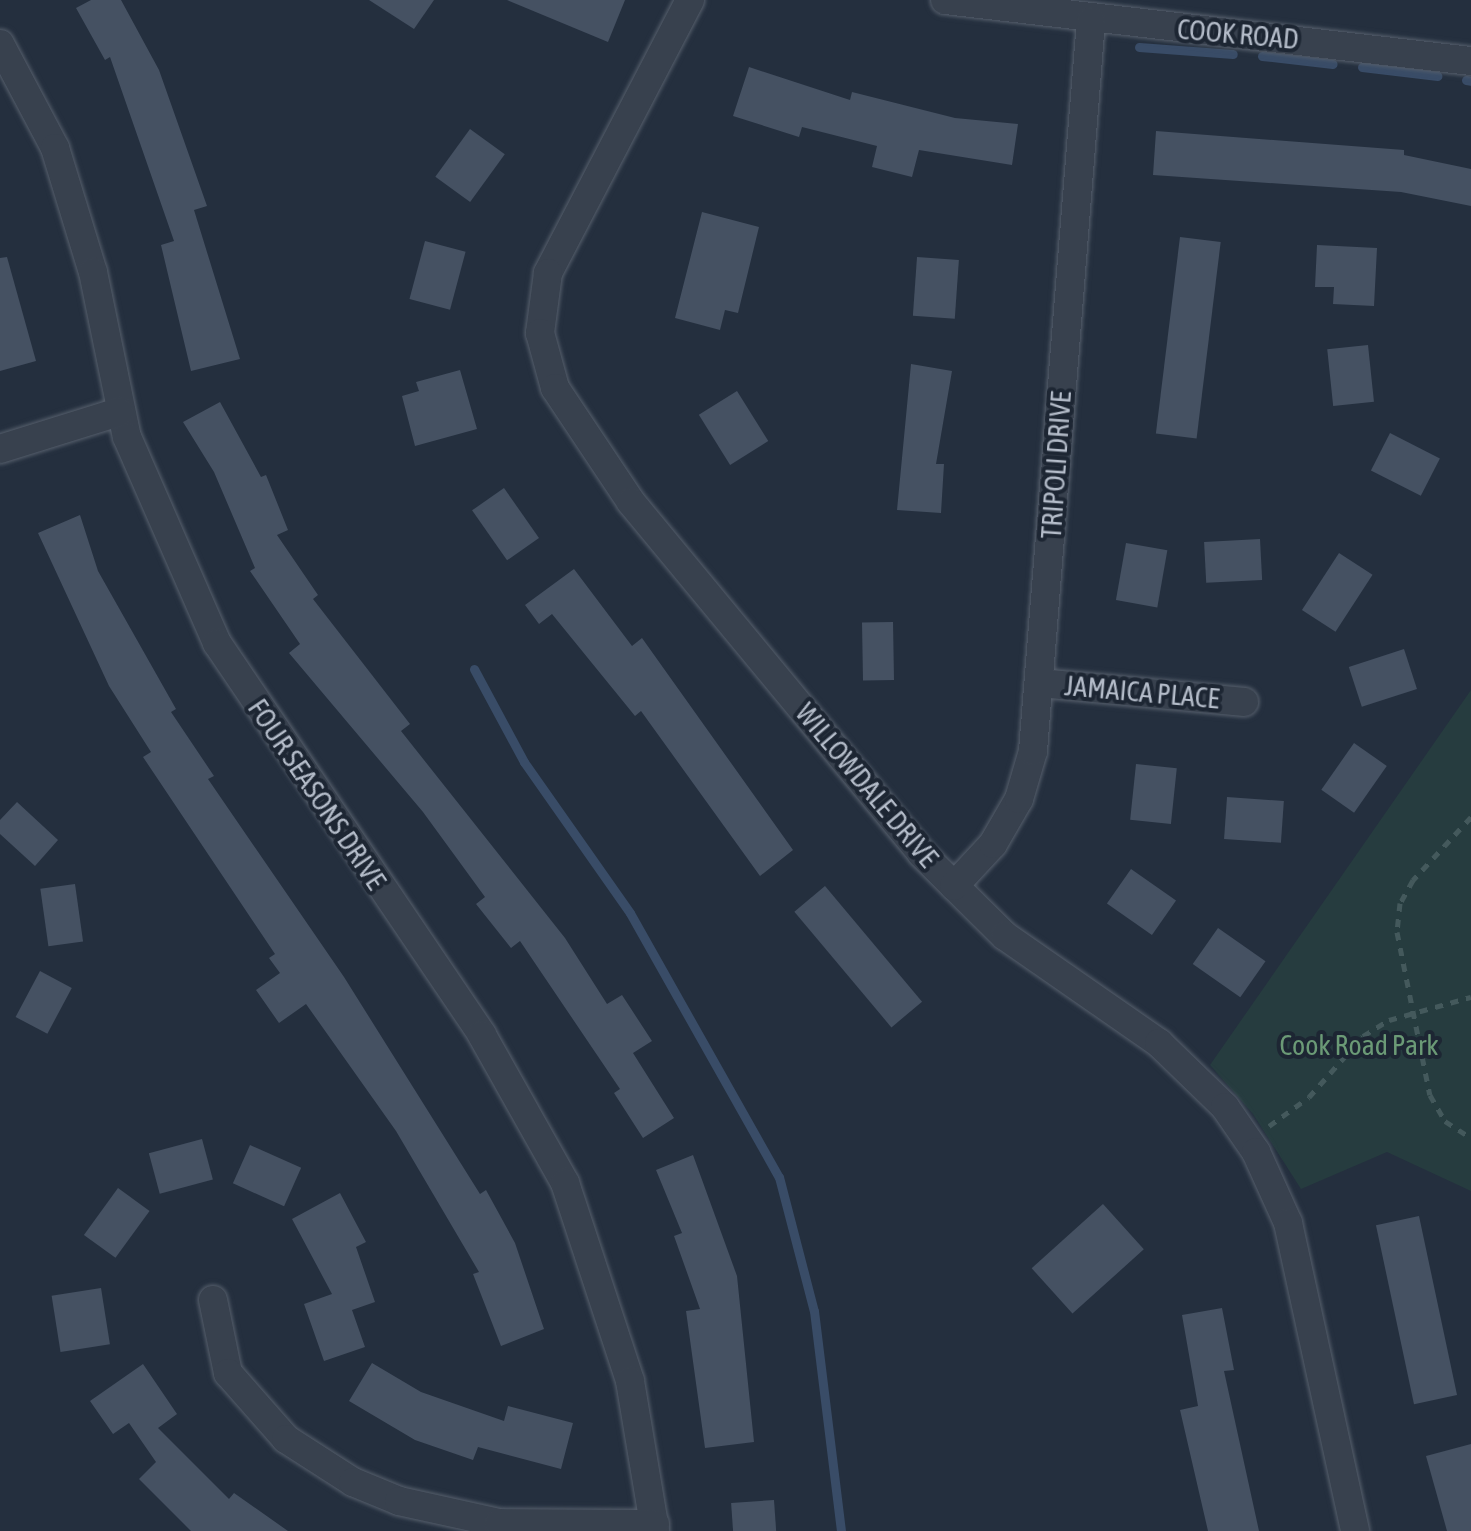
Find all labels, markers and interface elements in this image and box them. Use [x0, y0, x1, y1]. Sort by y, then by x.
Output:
street label: COOK ROAD [1176, 12, 1300, 56]
street label: TRIPOLI DRIVE [1034, 390, 1078, 540]
street label: JAMAICA PLACE [1063, 668, 1221, 716]
street label: FOUR SEASONS DRIVE [241, 693, 393, 895]
street label: WILLOWDALE DRIVE [789, 696, 945, 874]
park label: Cook Road Park [1279, 1028, 1439, 1062]

